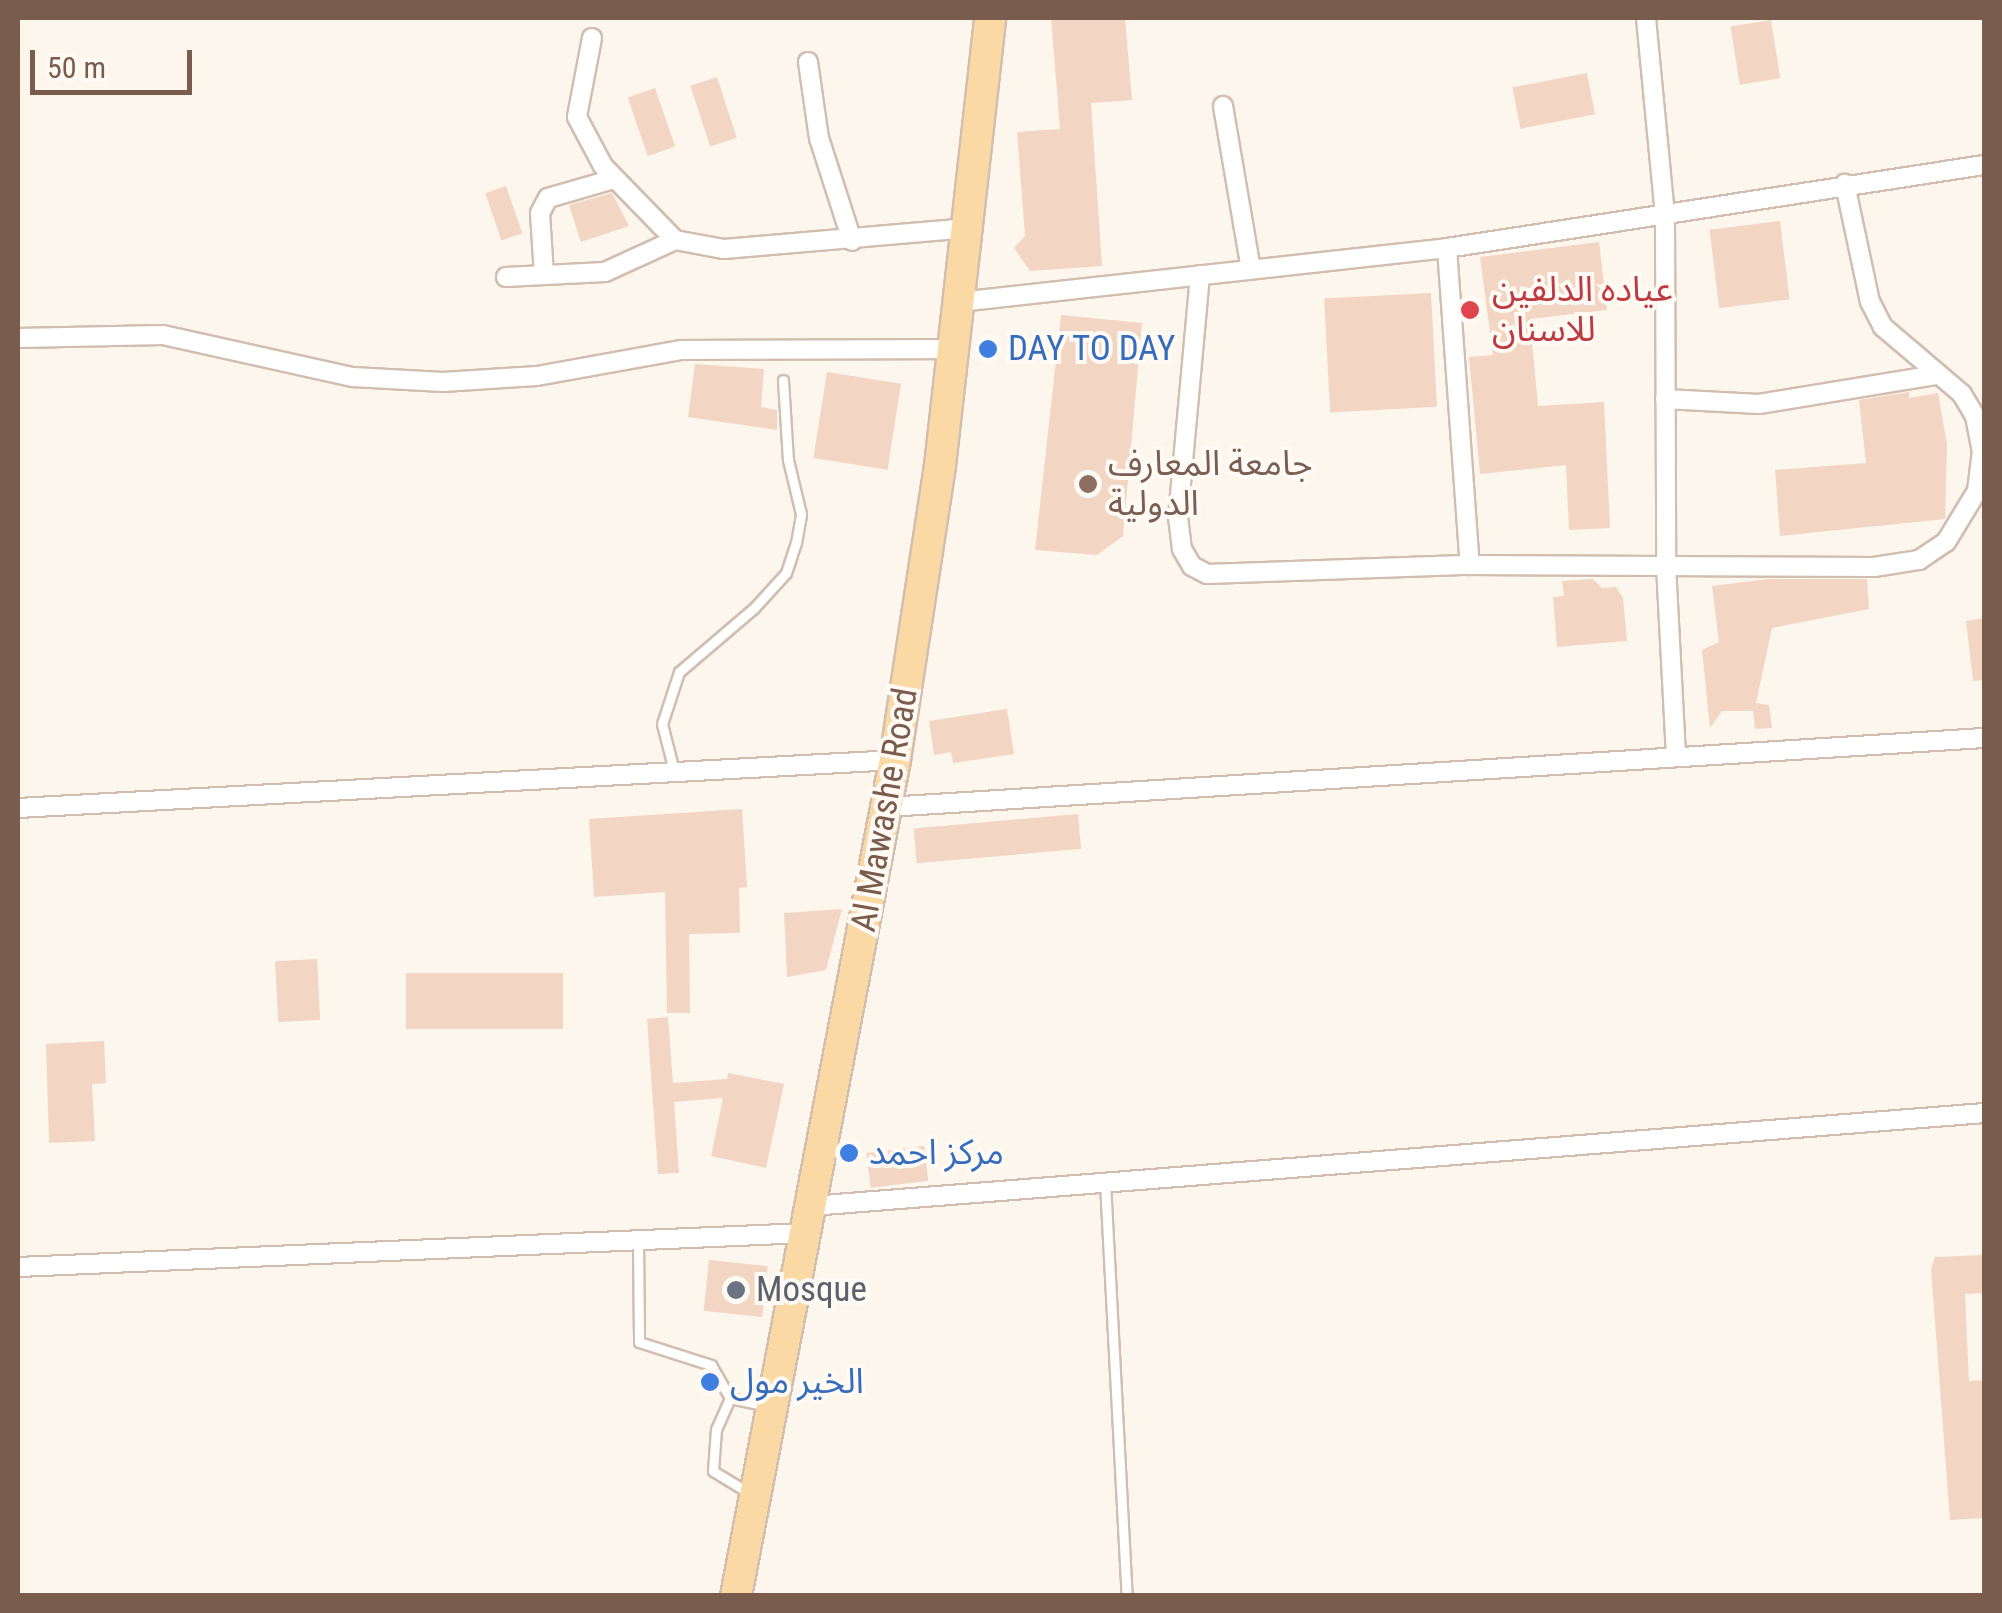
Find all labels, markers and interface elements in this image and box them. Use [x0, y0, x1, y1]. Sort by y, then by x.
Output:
scale bar [35, 30, 198, 92]
text: 50 m [47, 50, 106, 85]
place label: عياده الدلفين للاسنان [1492, 269, 1673, 351]
marker: عياده الدلفين للاسنان [1457, 297, 1483, 323]
place label: DAY TO DAY [1008, 328, 1176, 370]
marker: DAY TO DAY [977, 338, 999, 360]
place label: جامعة المعارف الدولية [1108, 443, 1313, 525]
marker: جامعة المعارف الدولية [1077, 473, 1099, 495]
street label: Al Mawashe Road [843, 685, 927, 935]
place label: مركز احمد [869, 1132, 1004, 1174]
marker: مركز احمد [838, 1142, 860, 1164]
place label: Mosque [756, 1269, 867, 1311]
marker: Mosque [725, 1279, 747, 1301]
place label: الخير مول [730, 1361, 864, 1403]
marker: الخير مول [699, 1371, 721, 1393]

